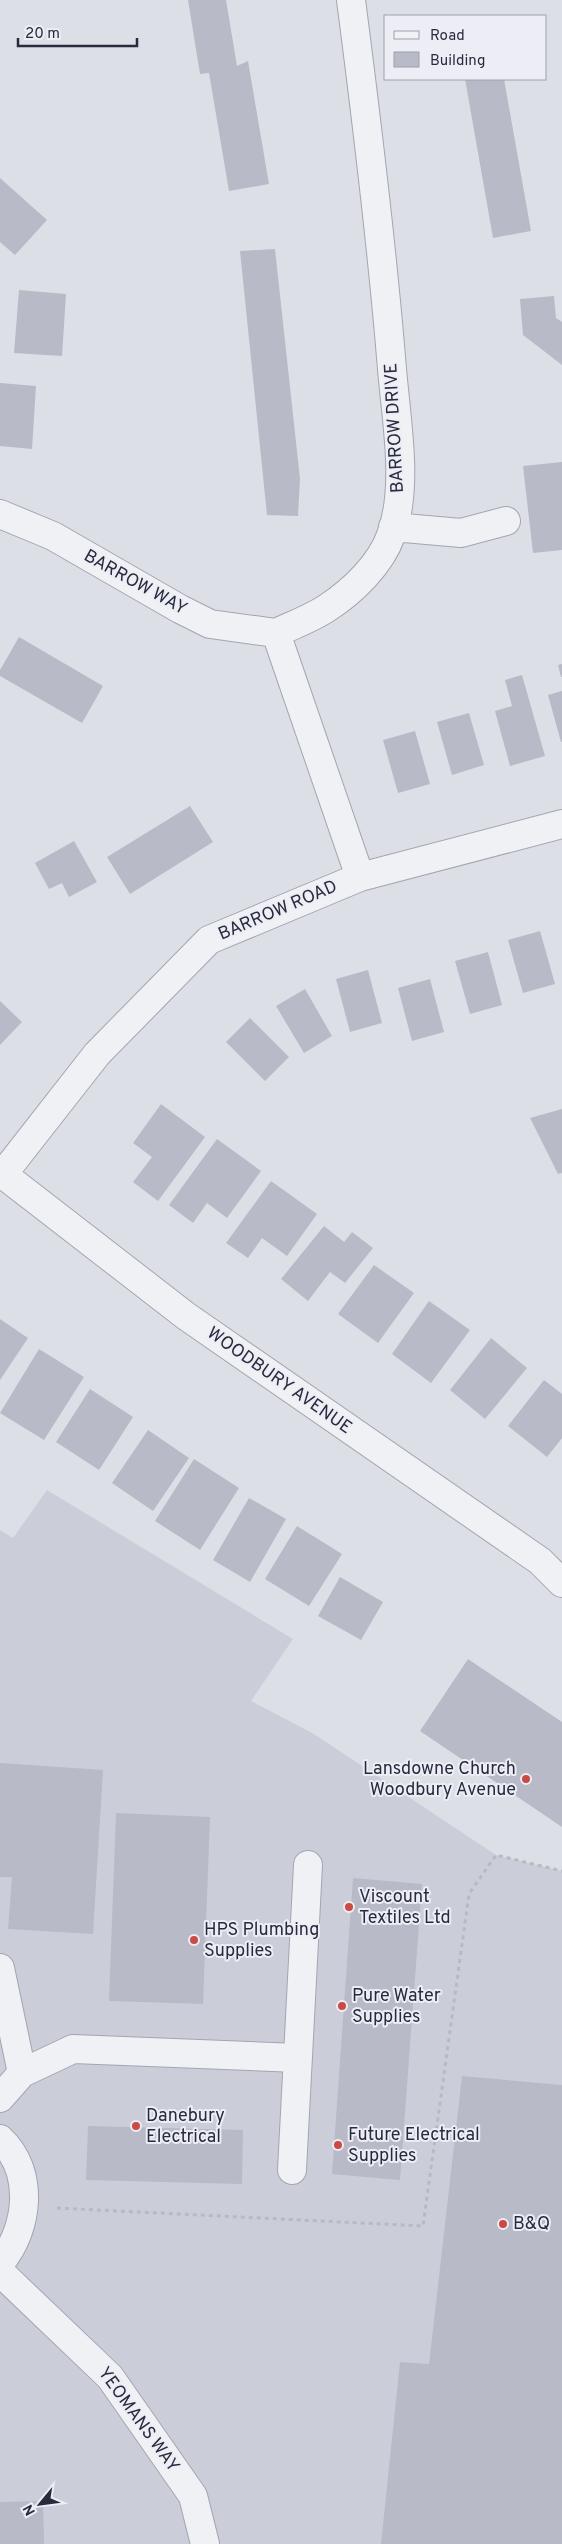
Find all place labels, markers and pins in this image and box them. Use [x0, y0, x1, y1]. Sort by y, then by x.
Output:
place label: Lansdowne Church Woodbury Avenue [363, 1758, 516, 1802]
marker: Lansdowne Church Woodbury Avenue [520, 1773, 532, 1785]
place label: Viscount Textiles Ltd [359, 1886, 451, 1930]
marker: Viscount Textiles Ltd [343, 1901, 355, 1913]
place label: HPS Plumbing Supplies [204, 1919, 319, 1963]
marker: HPS Plumbing Supplies [188, 1934, 200, 1946]
place label: Pure Water Supplies [352, 1985, 441, 2029]
marker: Pure Water Supplies [336, 2000, 348, 2012]
place label: Danebury Electrical [146, 2105, 225, 2149]
marker: Danebury Electrical [130, 2120, 142, 2132]
place label: Future Electrical Supplies [348, 2124, 480, 2168]
marker: Future Electrical Supplies [332, 2139, 344, 2151]
place label: B&Q [513, 2213, 550, 2236]
marker: B&Q [497, 2218, 509, 2230]

